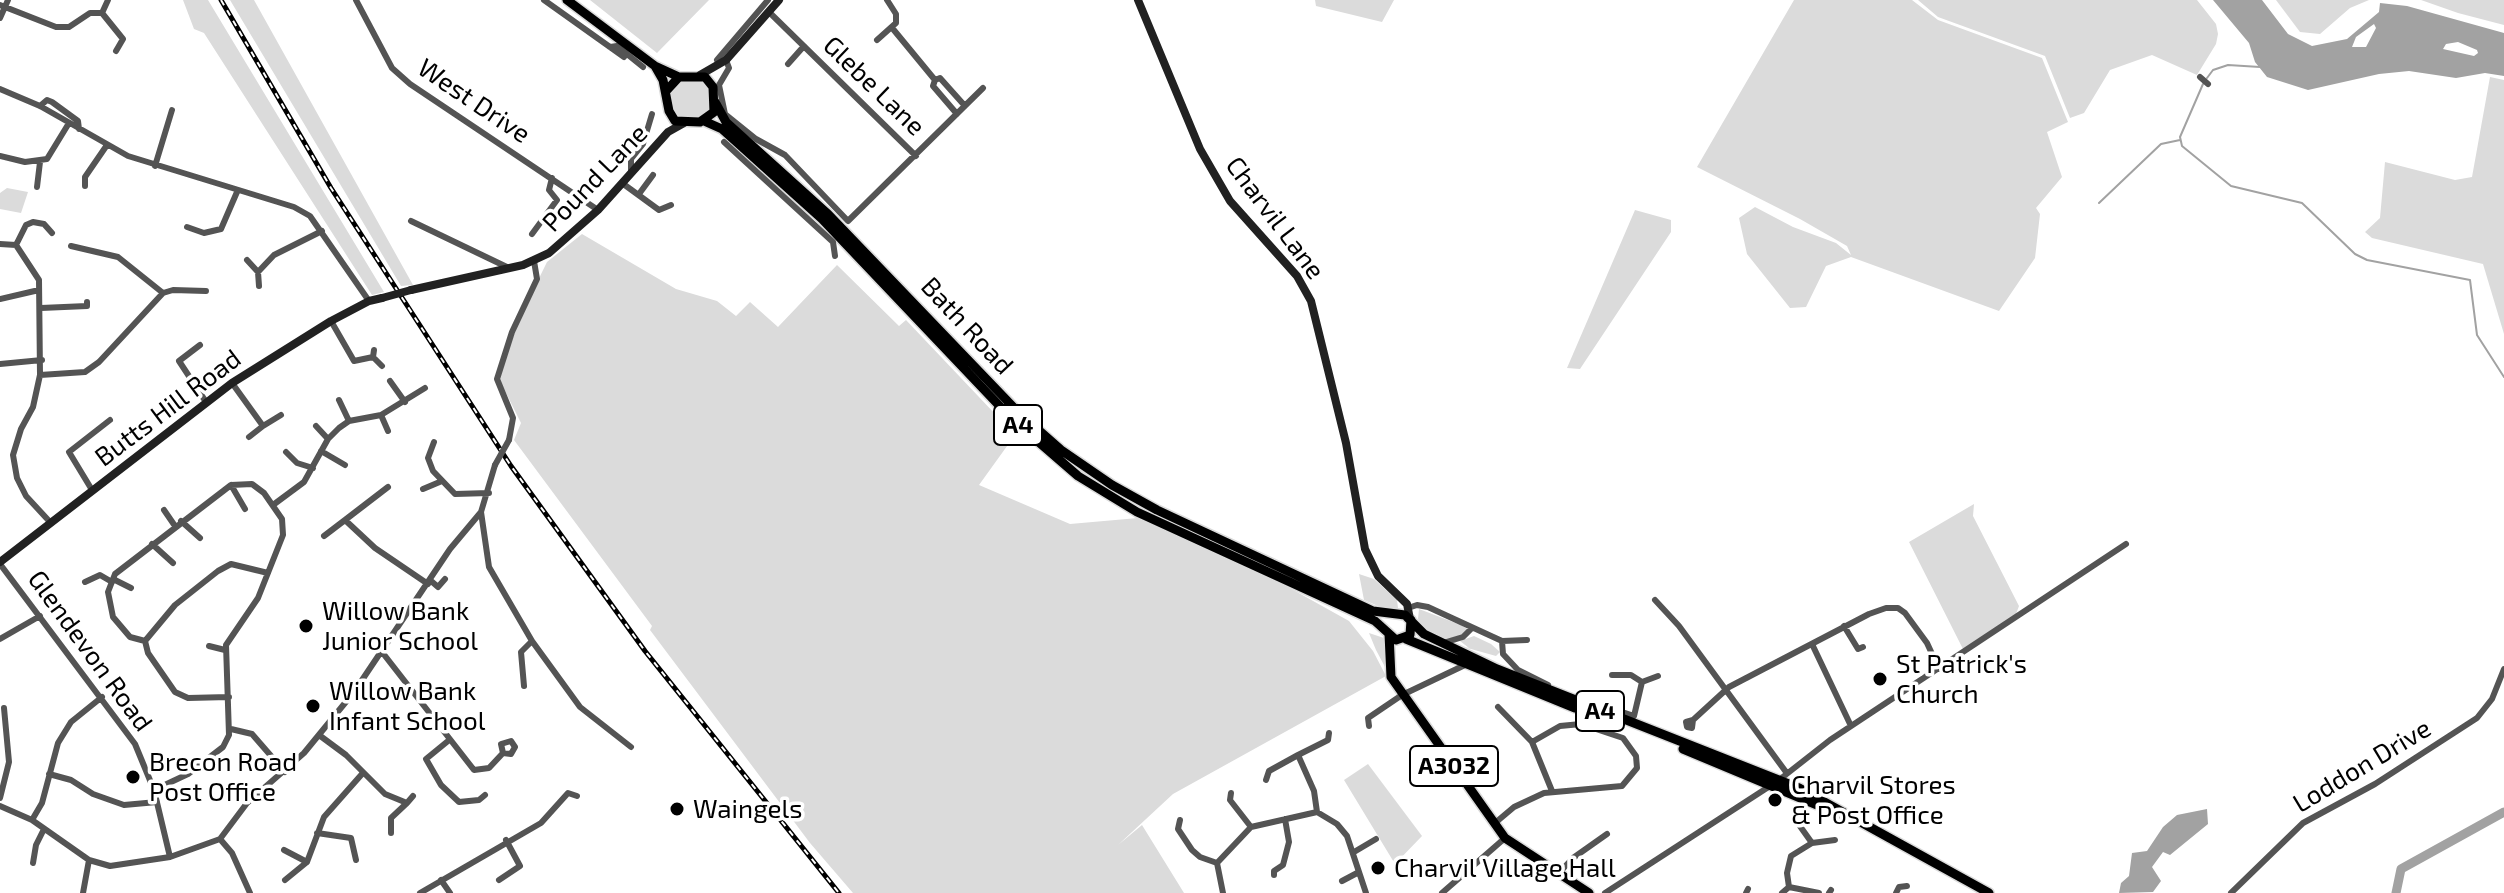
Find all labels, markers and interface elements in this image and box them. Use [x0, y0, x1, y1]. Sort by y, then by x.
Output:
street label: Glebe Lane [817, 30, 931, 142]
street label: West Drive [412, 52, 536, 150]
street label: Pound Lane [536, 118, 654, 238]
street label: Charvil Lane [1219, 151, 1331, 285]
street label: Bath Road [914, 271, 1020, 381]
street label: Butts Hill Road [89, 343, 247, 473]
road number: A4 [994, 405, 1042, 445]
street label: Glendevon Road [21, 565, 159, 737]
place label: Willow Bank Junior School [322, 595, 478, 656]
marker: Willow Bank Junior School [297, 617, 315, 635]
place label: St Patrick's Church [1896, 648, 2027, 710]
marker: St Patrick's Church [1871, 670, 1889, 688]
place label: Willow Bank Infant School [329, 675, 486, 736]
road number: A4 [1576, 691, 1624, 731]
marker: Willow Bank Infant School [304, 697, 322, 715]
street label: Loddon Drive [2287, 713, 2437, 819]
place label: Brecon Road Post Office [149, 746, 297, 808]
road number: A3032 [1410, 746, 1498, 786]
marker: Brecon Road Post Office [124, 768, 142, 786]
place label: Charvil Stores & Post Office [1791, 769, 1956, 830]
marker: Charvil Stores & Post Office [1766, 791, 1784, 809]
place label: Waingels [693, 793, 802, 825]
marker: Waingels [668, 800, 686, 818]
place label: Charvil Village Hall [1394, 852, 1616, 884]
marker: Charvil Village Hall [1369, 859, 1387, 877]

